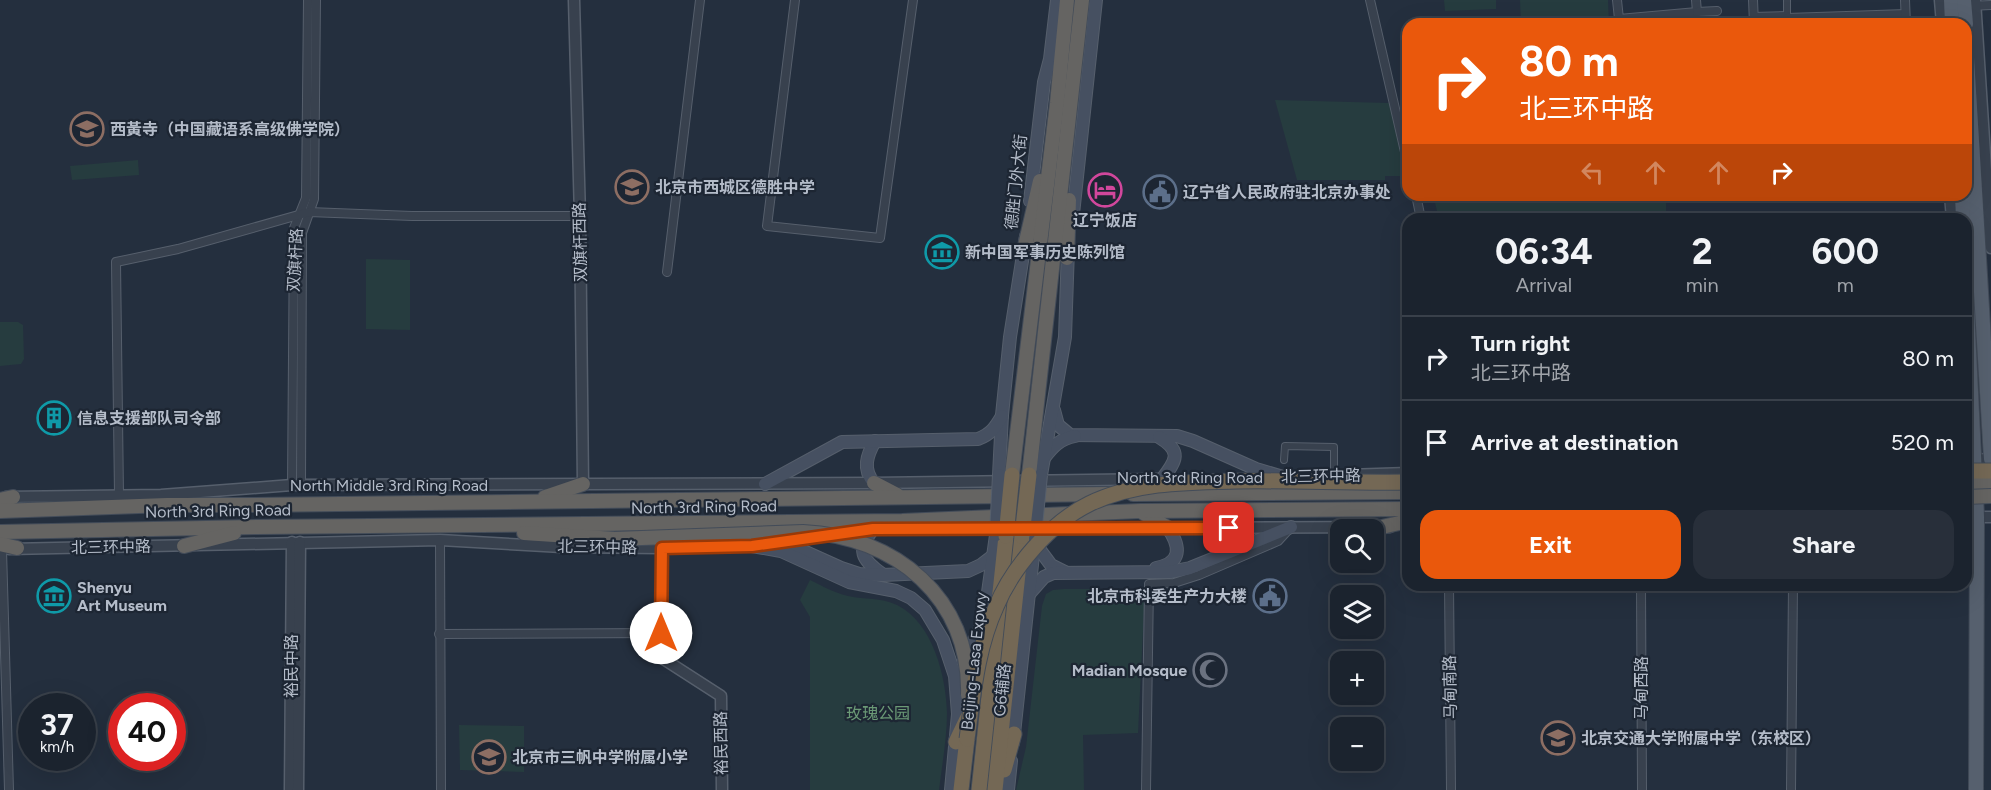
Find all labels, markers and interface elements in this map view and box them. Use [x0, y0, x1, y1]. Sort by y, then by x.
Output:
text: 80 m [1519, 36, 1619, 87]
icon: right [1420, 42, 1498, 120]
text: 北三环中路 [1519, 92, 1654, 125]
school or university icon: 西黃寺（中国藏语系高级佛学院） [69, 111, 105, 147]
place label: 西黃寺（中国藏语系高级佛学院） [110, 120, 350, 139]
street label: 德胜门外大街 [1002, 133, 1030, 231]
icon: left [1576, 156, 1609, 189]
icon: ahead [1639, 156, 1672, 189]
icon: ahead [1702, 156, 1735, 189]
icon: right [1765, 156, 1798, 189]
school or university icon: 北京市西城区德胜中学 [614, 169, 650, 205]
hotel icon: 辽宁饭店 [1087, 172, 1123, 208]
public building icon: 辽宁省人民政府驻北京办事处 [1142, 174, 1178, 210]
place label: 北京市西城区德胜中学 [655, 178, 815, 197]
place label: 辽宁省人民政府驻北京办事处 [1183, 183, 1391, 202]
street label: 双旗杆西路 [570, 202, 590, 282]
place label: 辽宁饭店 [1073, 211, 1137, 230]
street label: 双旗杆路 [284, 228, 306, 292]
text: 06:34 [1495, 230, 1593, 273]
text: 2 [1692, 230, 1713, 273]
text: 600 [1812, 230, 1879, 273]
museum icon: 新中国军事历史陈列馆 [924, 234, 960, 270]
place label: 新中国军事历史陈列馆 [965, 243, 1125, 262]
text: Arrival [1516, 273, 1572, 297]
text: min [1686, 273, 1719, 297]
text: m [1837, 273, 1854, 297]
text: Turn right [1471, 330, 1570, 357]
icon: right [1420, 342, 1453, 375]
text: 80 m [1902, 345, 1954, 372]
text: 北三环中路 [1471, 361, 1571, 385]
building icon: 信息支援部队司令部 [36, 400, 72, 436]
place label: 信息支援部队司令部 [77, 409, 221, 428]
icon: arrive [1420, 426, 1453, 459]
text: Arrive at destination [1471, 429, 1679, 456]
text: 520 m [1891, 429, 1954, 456]
street label: 北三环中路 [1281, 466, 1361, 486]
street label: North 3rd Ring Road [1117, 468, 1263, 487]
street label: North Middle 3rd Ring Road [290, 476, 488, 495]
street label: North 3rd Ring Road [631, 496, 777, 518]
street label: North 3rd Ring Road [145, 500, 291, 522]
pin [1203, 502, 1254, 553]
button: Exit [1420, 510, 1681, 579]
button: Share [1693, 510, 1954, 579]
icon: arrive [1212, 511, 1245, 544]
map controls [1330, 519, 1384, 771]
button: search [1330, 519, 1384, 573]
street label: 北三环中路 [71, 537, 151, 557]
street label: 北三环中路 [557, 537, 637, 557]
museum icon: Shenyu Art Museum [36, 578, 72, 614]
place label: Shenyu Art Museum [77, 578, 167, 615]
public building icon: 北京市科委生产力大楼 [1252, 578, 1288, 614]
button: layers [1330, 585, 1384, 639]
place label: 北京市科委生产力大楼 [1087, 587, 1247, 606]
street label: Beijing-Lasa Expwy [957, 591, 991, 731]
position arrow [629, 601, 693, 665]
street label: 裕民中路 [282, 634, 301, 698]
button: + [1330, 651, 1384, 705]
mosque icon: Madian Mosque [1192, 652, 1228, 688]
street label: 马甸南路 [1440, 655, 1460, 719]
street label: 马甸西路 [1632, 656, 1651, 720]
place label: Madian Mosque [1072, 661, 1187, 680]
street label: G6辅路 [990, 663, 1014, 717]
speed limit sign: 40 [108, 693, 186, 771]
park label: 玫瑰公园 [846, 704, 910, 723]
text: 37 [40, 706, 74, 743]
street label: 裕民西路 [711, 711, 731, 775]
button: − [1330, 717, 1384, 771]
school or university icon: 北京交通大学附属中学（东校区） [1540, 720, 1576, 756]
place label: 北京交通大学附属中学（东校区） [1581, 729, 1821, 748]
text: km/h [40, 738, 74, 756]
school or university icon: 北京市三帆中学附属小学 [471, 739, 507, 775]
place label: 北京市三帆中学附属小学 [512, 748, 688, 767]

